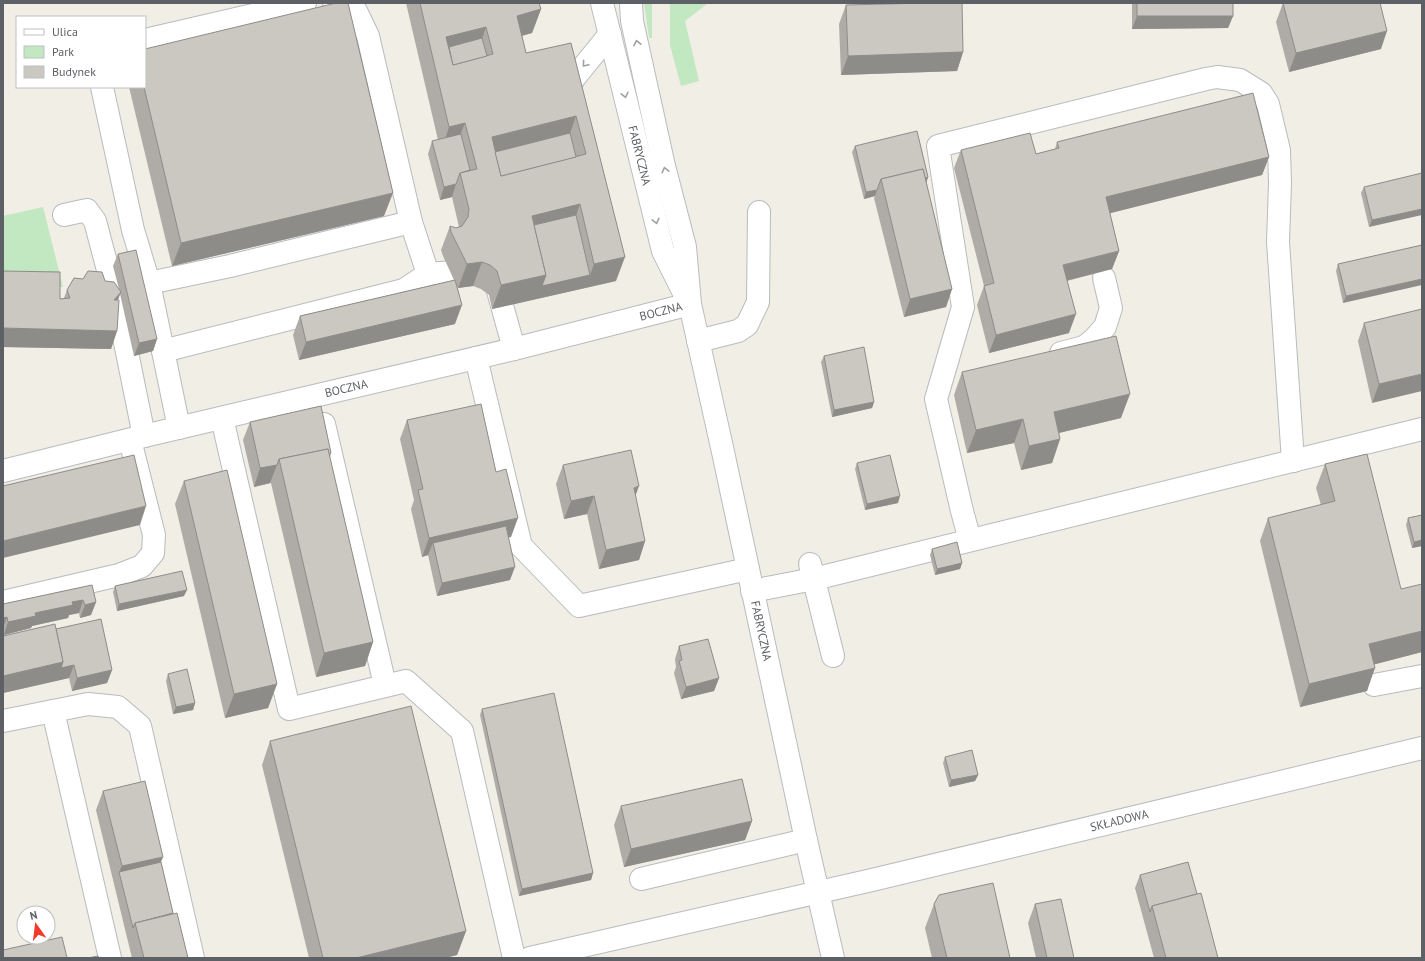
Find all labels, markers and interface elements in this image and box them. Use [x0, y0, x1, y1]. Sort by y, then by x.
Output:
legend [16, 16, 146, 88]
text: Ulica [52, 24, 78, 39]
one-way arrow [634, 40, 642, 46]
text: Park [52, 44, 74, 59]
one-way arrow [583, 59, 590, 66]
text: Budynek [52, 64, 96, 79]
one-way arrow [620, 91, 629, 98]
street label: FABRYCZNA [625, 124, 655, 187]
one-way arrow [661, 167, 669, 173]
one-way arrow [651, 218, 660, 225]
street label: BOCZNA [638, 298, 684, 324]
street label: BOCZNA [323, 376, 369, 400]
street label: FABRYCZNA [748, 599, 775, 662]
street label: SKŁADOWA [1088, 806, 1150, 834]
north arrow [16, 905, 56, 945]
text: N [28, 908, 39, 923]

